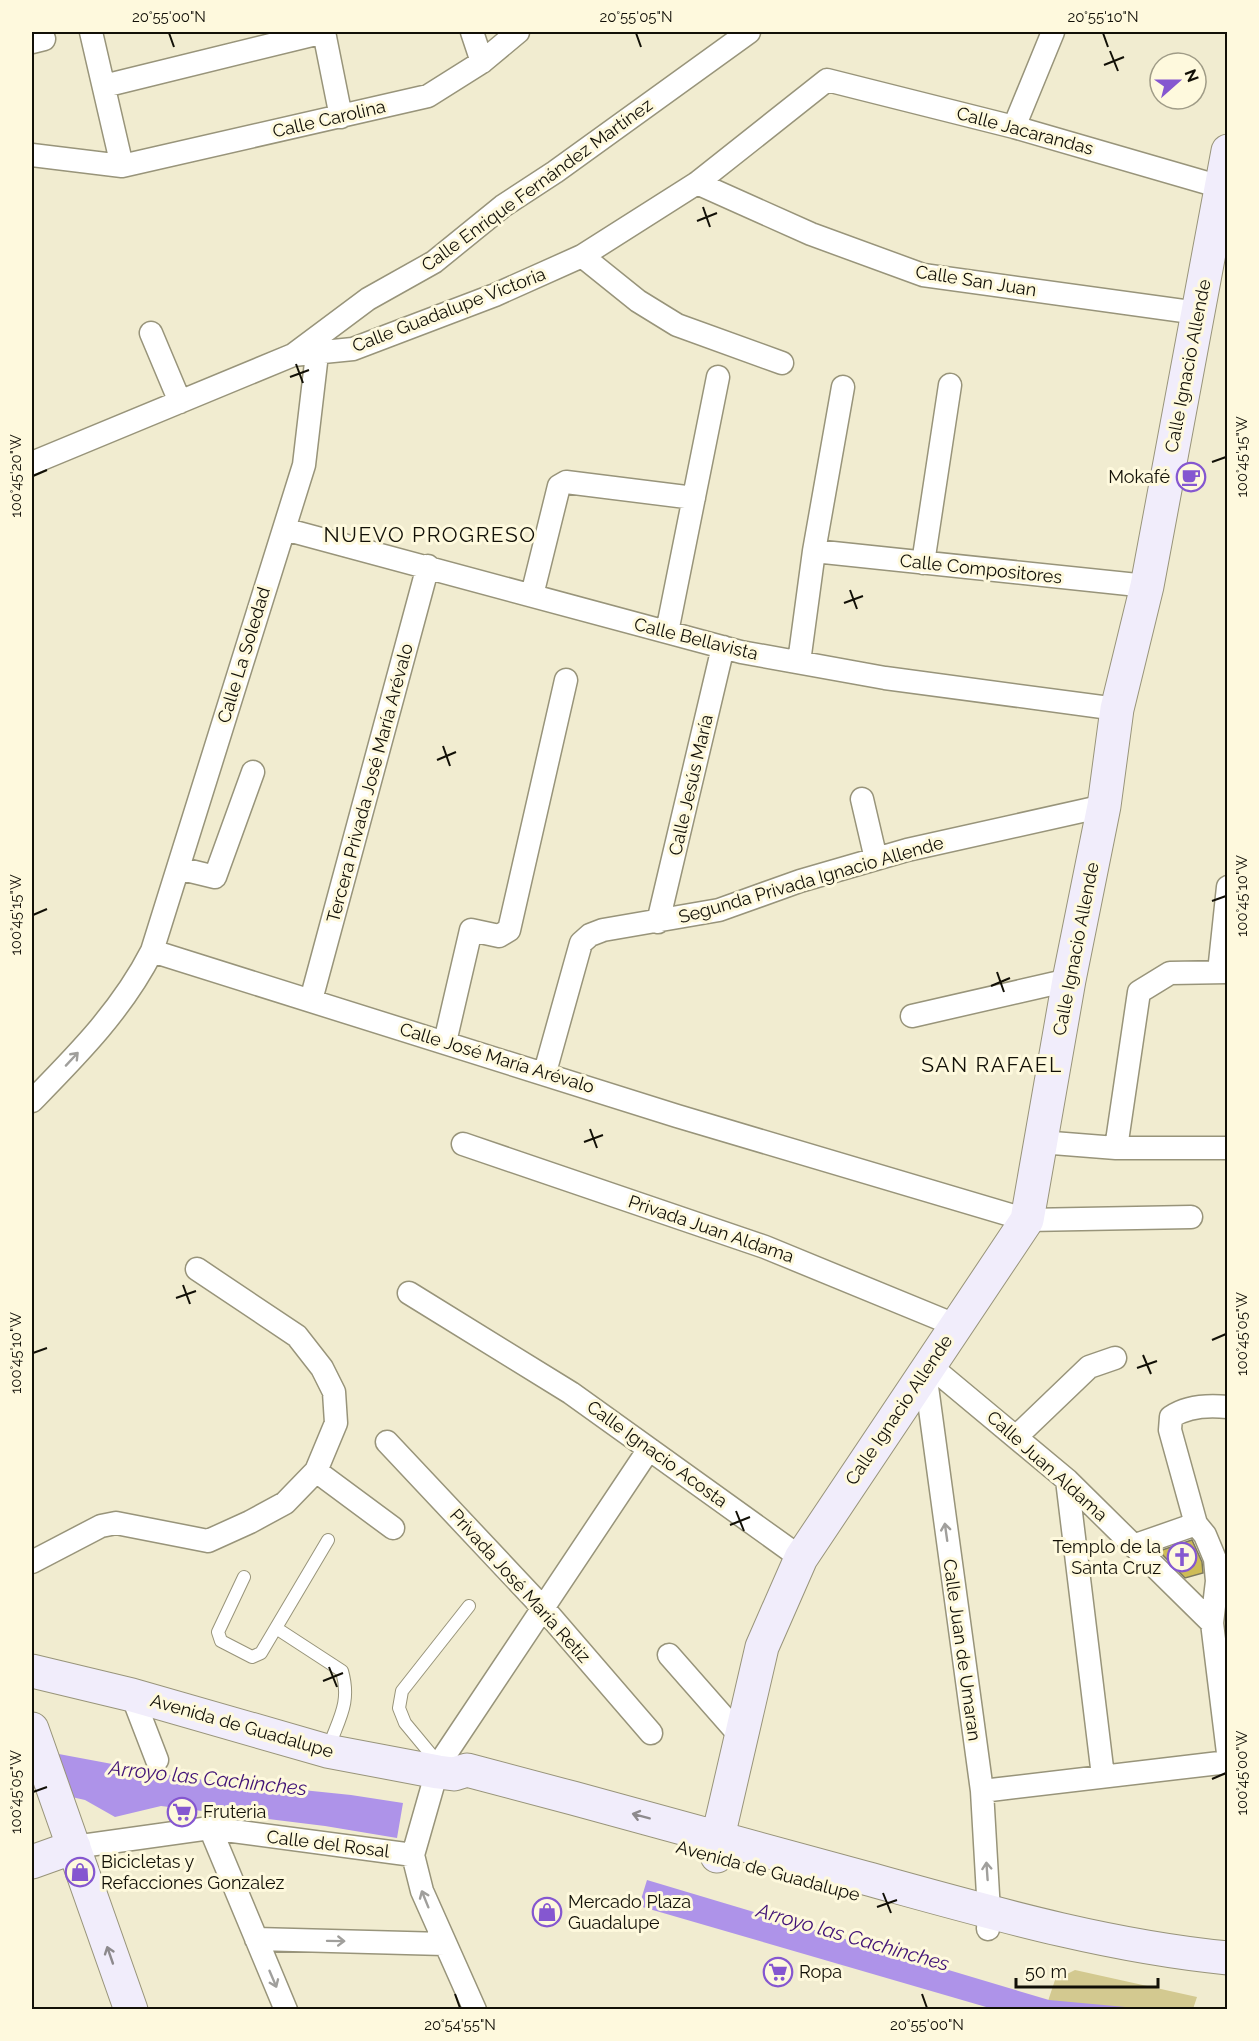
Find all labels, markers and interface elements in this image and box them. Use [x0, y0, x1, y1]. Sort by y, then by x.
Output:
text: 20°55'00"N [132, 8, 206, 26]
text: 20°55'05"N [600, 8, 672, 26]
text: 20°55'10"N [1067, 8, 1139, 26]
north arrow [1148, 51, 1208, 111]
text: N [1180, 67, 1203, 85]
street label: Calle Enrique Fernández Martínez [417, 94, 656, 275]
street label: Calle Carolina [270, 95, 387, 142]
street label: Calle Jacarandas [954, 102, 1096, 159]
street label: Calle San Juan [914, 261, 1038, 300]
street label: Calle Guadalupe Victoria [349, 263, 548, 356]
street label: Calle Ignacio Allende [1160, 277, 1215, 454]
text: 100°45'15"W [1233, 416, 1251, 498]
text: 100°45'20"W [7, 434, 25, 518]
cafe icon: Mokafé [1175, 461, 1207, 493]
place label: Mokafé [1108, 466, 1170, 487]
district label: NUEVO PROGRESO [323, 522, 537, 547]
street label: Calle Compositores [899, 550, 1064, 587]
street label: Calle La Soledad [213, 584, 274, 725]
street label: Calle Bellavista [632, 613, 760, 664]
street label: Tercera Privada José María Arévalo [322, 641, 417, 925]
street label: Calle Jesús María [664, 712, 717, 857]
street label: Segunda Privada Ignacio Allende [676, 831, 946, 927]
text: 100°45'10"W [1233, 855, 1251, 937]
street label: Calle Ignacio Allende [1048, 860, 1103, 1037]
text: 100°45'15"W [7, 874, 25, 956]
street label: Calle José María Arévalo [397, 1018, 597, 1097]
one-way arrow [65, 1052, 79, 1067]
district label: SAN RAFAEL [921, 1052, 1063, 1077]
street label: Privada Juan Aldama [626, 1190, 797, 1267]
text: 100°45'05"W [1233, 1292, 1251, 1376]
text: 100°45'10"W [7, 1312, 25, 1394]
street label: Calle Ignacio Allende [841, 1330, 957, 1489]
street label: Calle Ignacio Acosta [583, 1396, 732, 1512]
street label: Calle Juan Aldama [983, 1406, 1112, 1525]
street label: Privada José María Retiz [446, 1504, 595, 1667]
one-way arrow [941, 1522, 952, 1542]
place label: Templo de la Santa Cruz [1053, 1536, 1161, 1578]
church icon: Templo de la Santa Cruz [1166, 1541, 1198, 1573]
street label: Calle Juan de Umaran [939, 1558, 986, 1742]
street label: Avenida de Guadalupe [148, 1689, 336, 1762]
text: 100°45'00"W [1233, 1730, 1251, 1815]
text: 100°45'05"W [7, 1750, 25, 1834]
water label: Arroyo las Cachinches [107, 1756, 309, 1800]
supermarket icon: Fruteria [166, 1796, 198, 1828]
place label: Fruteria [203, 1801, 266, 1822]
one-way arrow [632, 1810, 651, 1821]
street label: Calle del Rosal [266, 1826, 391, 1861]
street label: Avenida de Guadalupe [674, 1836, 863, 1905]
place label: Bicicletas y Refacciones Gonzalez [101, 1851, 284, 1893]
shop icon: Bicicletas y Refacciones Gonzalez [64, 1856, 96, 1888]
one-way arrow [981, 1862, 992, 1882]
one-way arrow [419, 1890, 430, 1909]
place label: Mercado Plaza Guadalupe [568, 1891, 691, 1933]
shop icon: Mercado Plaza Guadalupe [531, 1896, 563, 1928]
water label: Arroyo las Cachinches [753, 1898, 953, 1976]
one-way arrow [325, 1935, 345, 1947]
one-way arrow [104, 1946, 115, 1965]
scale bar [1016, 1951, 1158, 1989]
supermarket icon: Ropa [762, 1956, 794, 1988]
place label: Ropa [799, 1961, 842, 1982]
text: 50 m [1025, 1961, 1067, 1982]
one-way arrow [268, 1969, 279, 1988]
text: 20°54'55"N [424, 2016, 496, 2034]
text: 20°55'00"N [890, 2016, 964, 2034]

